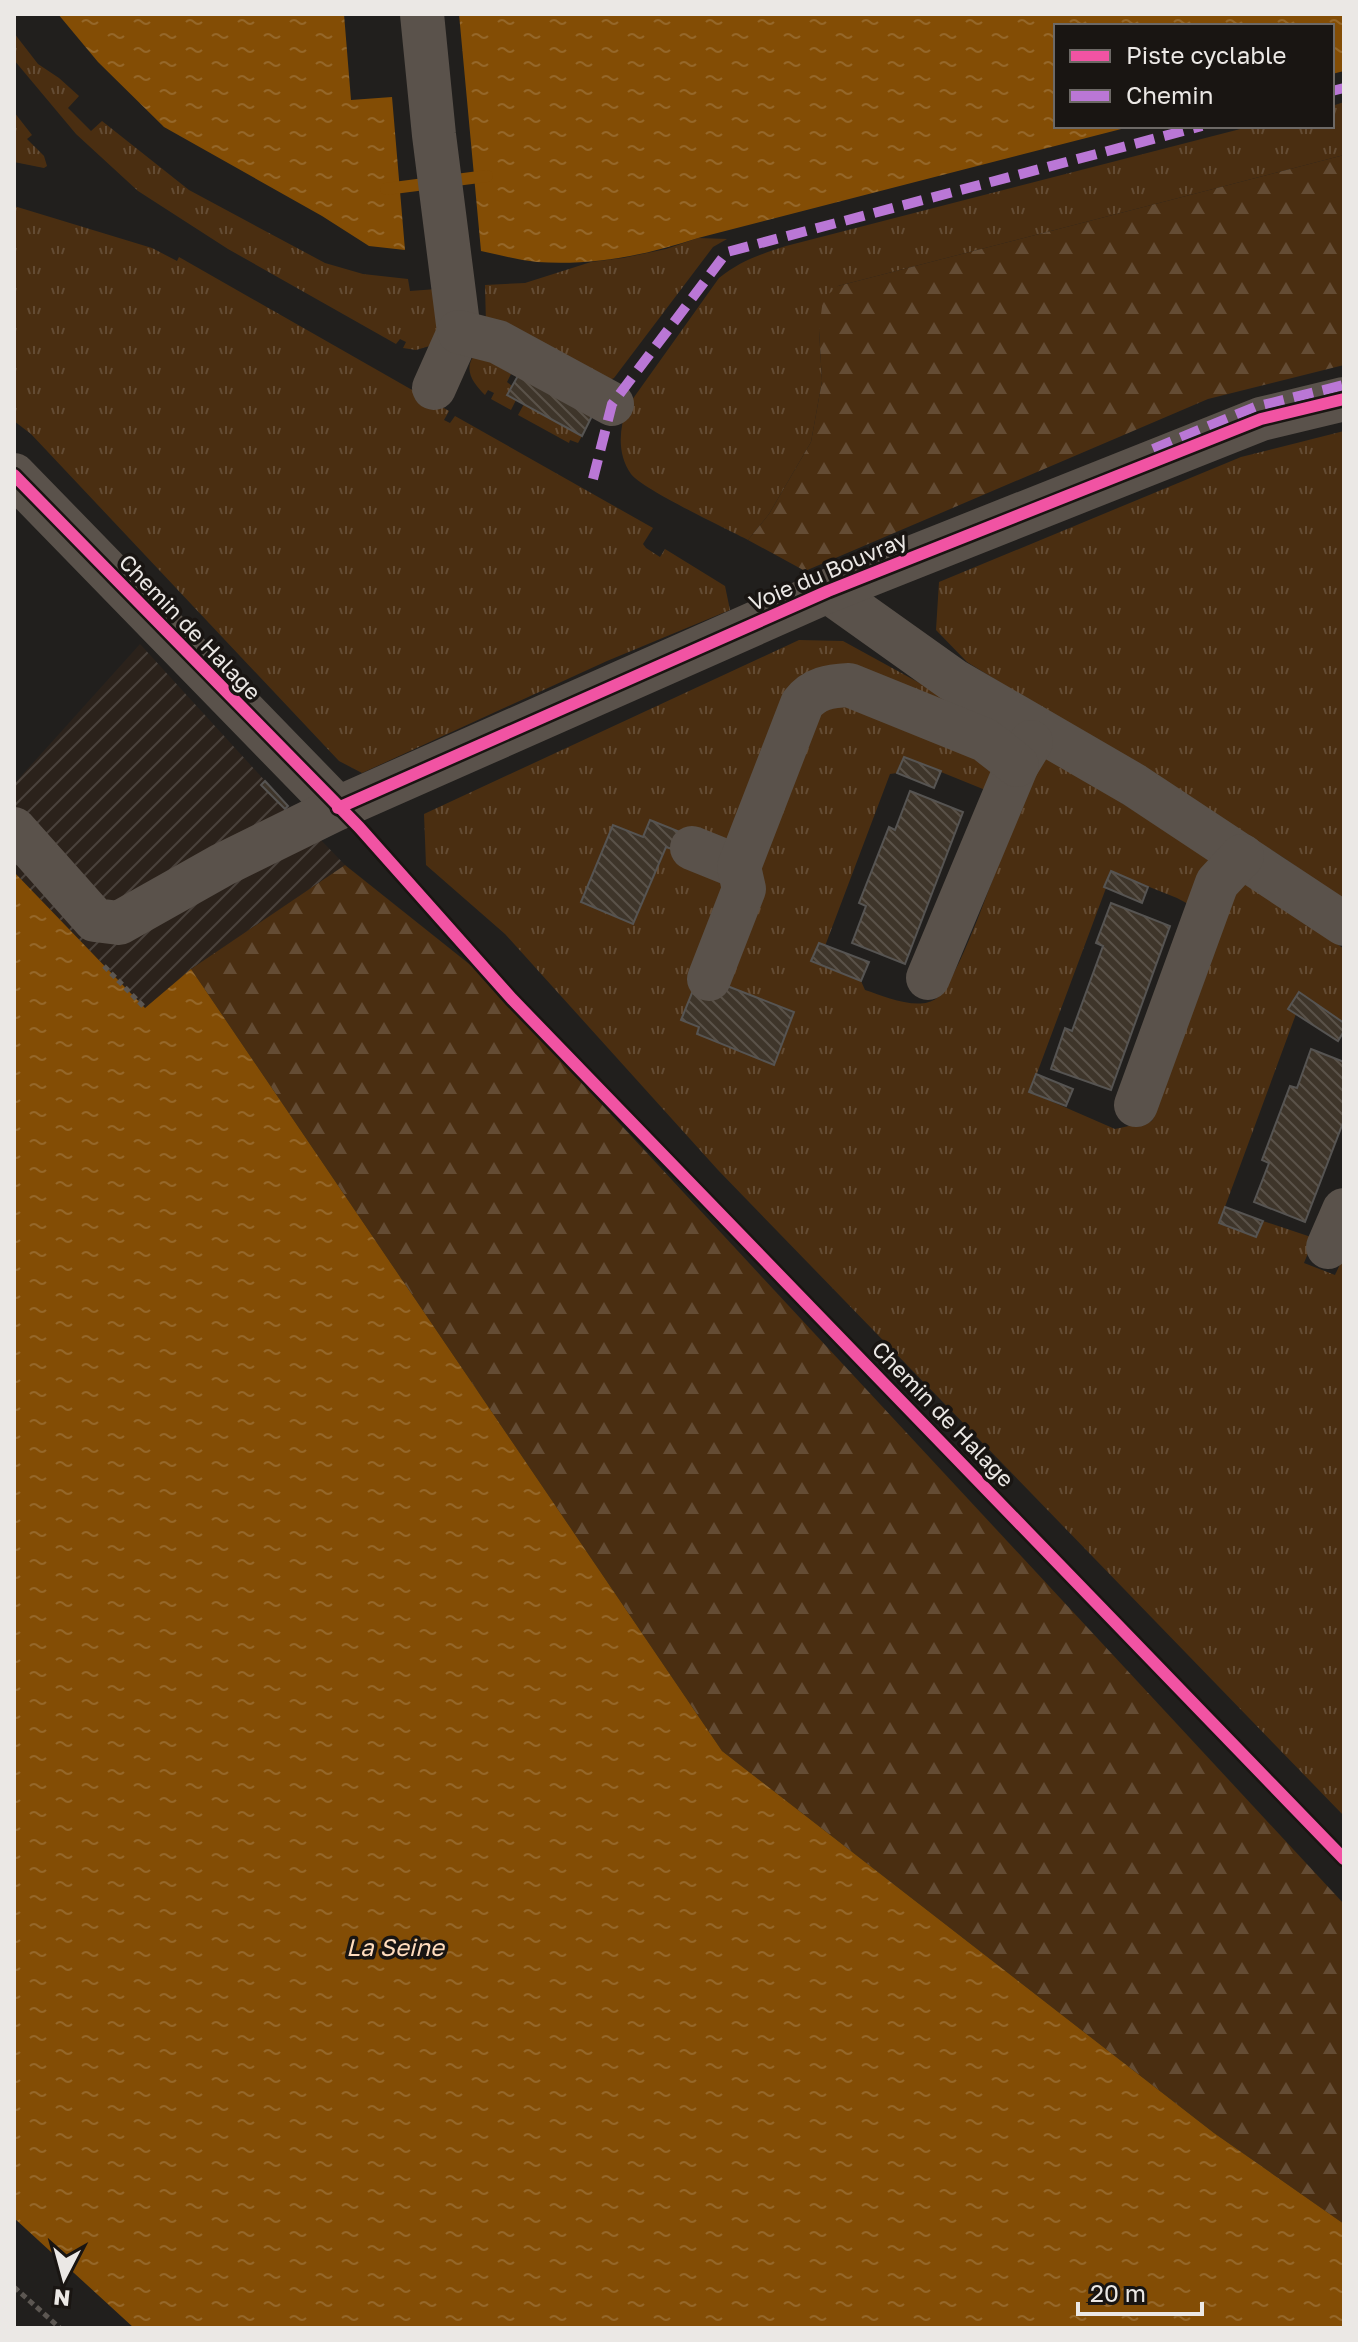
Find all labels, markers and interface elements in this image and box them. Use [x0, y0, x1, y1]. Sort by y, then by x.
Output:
legend [1054, 24, 1334, 128]
text: Piste cyclable [1126, 40, 1286, 69]
text: Chemin [1126, 80, 1213, 109]
street label: Voie du Bouvray [745, 525, 911, 616]
street label: Chemin de Halage [114, 548, 267, 705]
street label: Chemin de Halage [867, 1335, 1020, 1492]
water label: La Seine [346, 1932, 446, 1961]
north arrow [24, 2238, 104, 2318]
scale bar [1078, 2266, 1202, 2316]
text: 20 m [1090, 2278, 1146, 2307]
text: N [52, 2284, 72, 2313]

